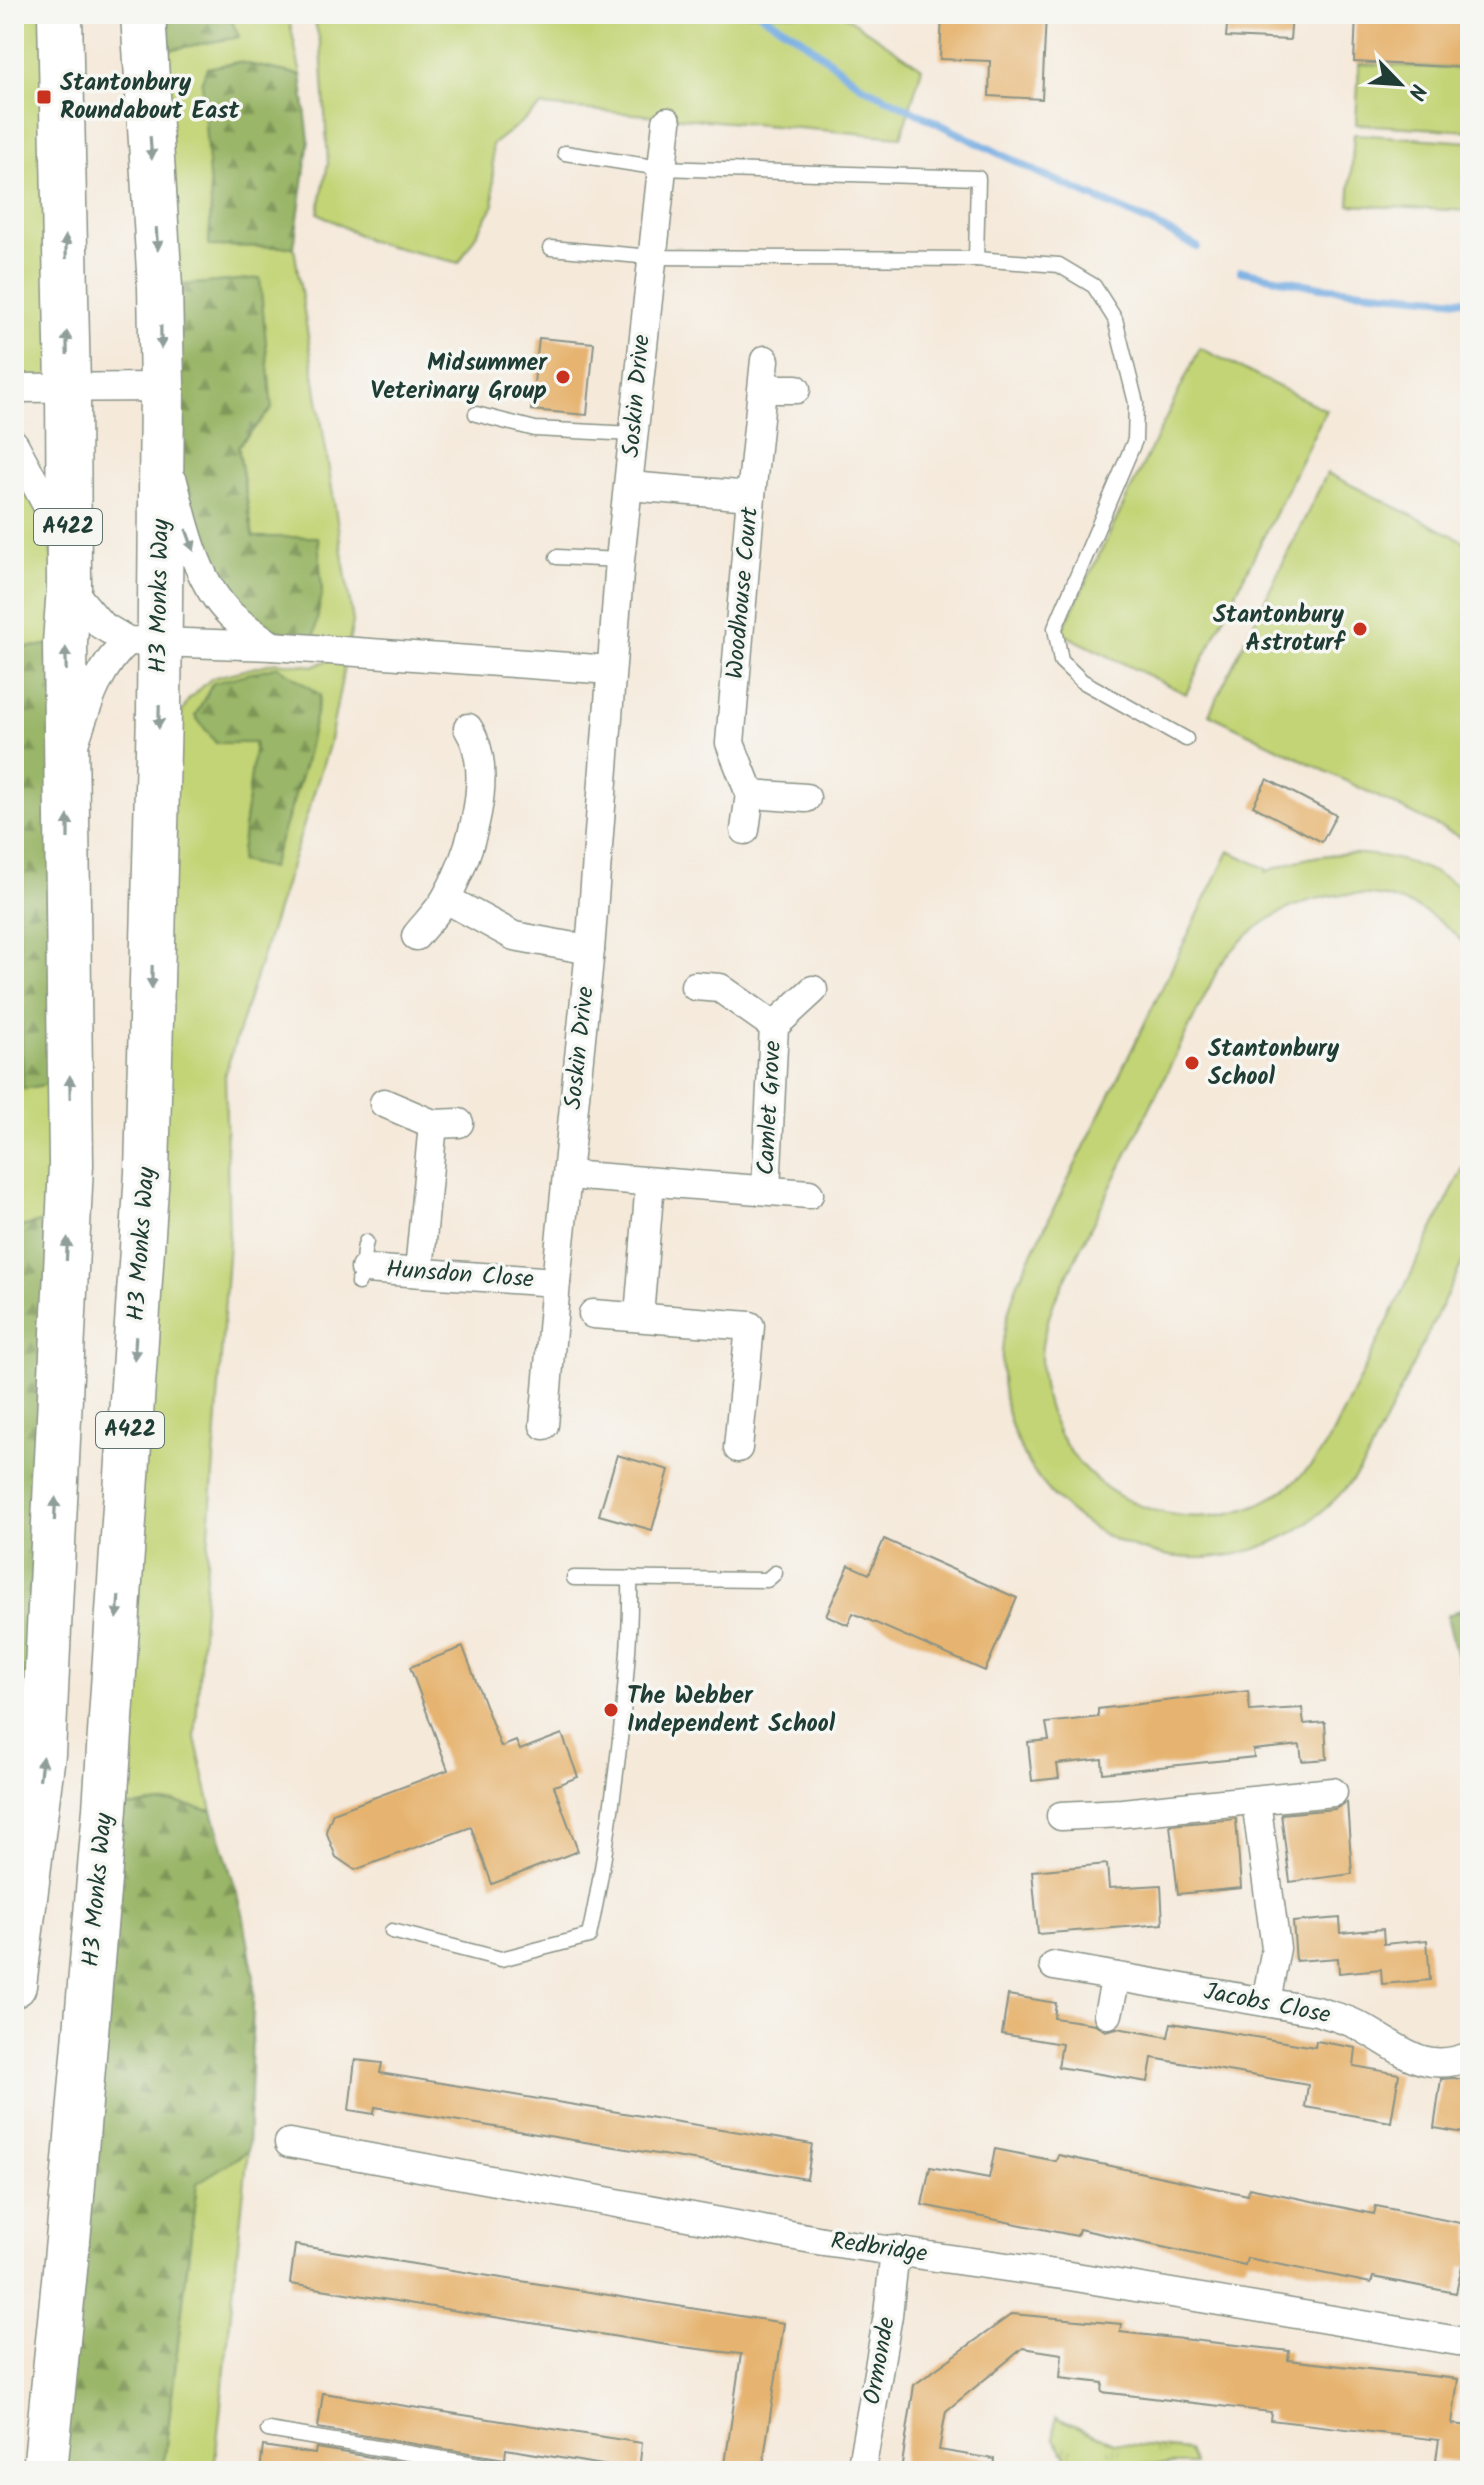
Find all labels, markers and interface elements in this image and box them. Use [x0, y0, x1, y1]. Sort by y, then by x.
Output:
north arrow [1360, 44, 1440, 124]
place label: Stantonbury Roundabout East [60, 64, 240, 131]
text: N [1397, 78, 1435, 105]
marker: Stantonbury Roundabout East [35, 88, 53, 106]
one-way arrow [145, 136, 158, 161]
one-way arrow [151, 227, 164, 252]
one-way arrow [59, 234, 72, 259]
one-way arrow [155, 325, 167, 350]
one-way arrow [61, 330, 73, 355]
street label: Soskin Drive [612, 333, 662, 459]
place label: Midsummer Veterinary Group [371, 344, 548, 411]
marker: Midsummer Veterinary Group [554, 368, 572, 386]
street label: Woodhouse Court [716, 505, 770, 681]
road number: A422 [34, 509, 102, 545]
street label: H3 Monks Way [139, 518, 181, 674]
one-way arrow [184, 528, 197, 552]
place label: Stantonbury Astroturf [1213, 596, 1347, 663]
marker: Stantonbury Astroturf [1351, 620, 1369, 638]
one-way arrow [59, 646, 72, 671]
one-way arrow [153, 705, 165, 730]
one-way arrow [62, 814, 74, 839]
one-way arrow [146, 965, 159, 990]
street label: Soskin Drive [554, 984, 606, 1111]
place label: Stantonbury School [1208, 1030, 1340, 1097]
street label: Camlet Grove [747, 1040, 793, 1176]
marker: Stantonbury School [1183, 1054, 1201, 1072]
one-way arrow [63, 1074, 76, 1099]
street label: H3 Monks Way [117, 1165, 167, 1322]
one-way arrow [60, 1236, 73, 1261]
street label: Hunsdon Close [385, 1250, 535, 1300]
one-way arrow [128, 1336, 141, 1361]
road number: A422 [96, 1412, 164, 1448]
one-way arrow [48, 1496, 61, 1521]
one-way arrow [111, 1595, 124, 1620]
place label: The Webber Independent School [627, 1677, 836, 1744]
marker: The Webber Independent School [602, 1701, 620, 1719]
one-way arrow [35, 1755, 48, 1780]
street label: H3 Monks Way [72, 1811, 124, 1969]
street label: Jacobs Close [1200, 1973, 1334, 2035]
street label: Redbridge [828, 2222, 930, 2274]
street label: Ormonde [853, 2314, 907, 2408]

